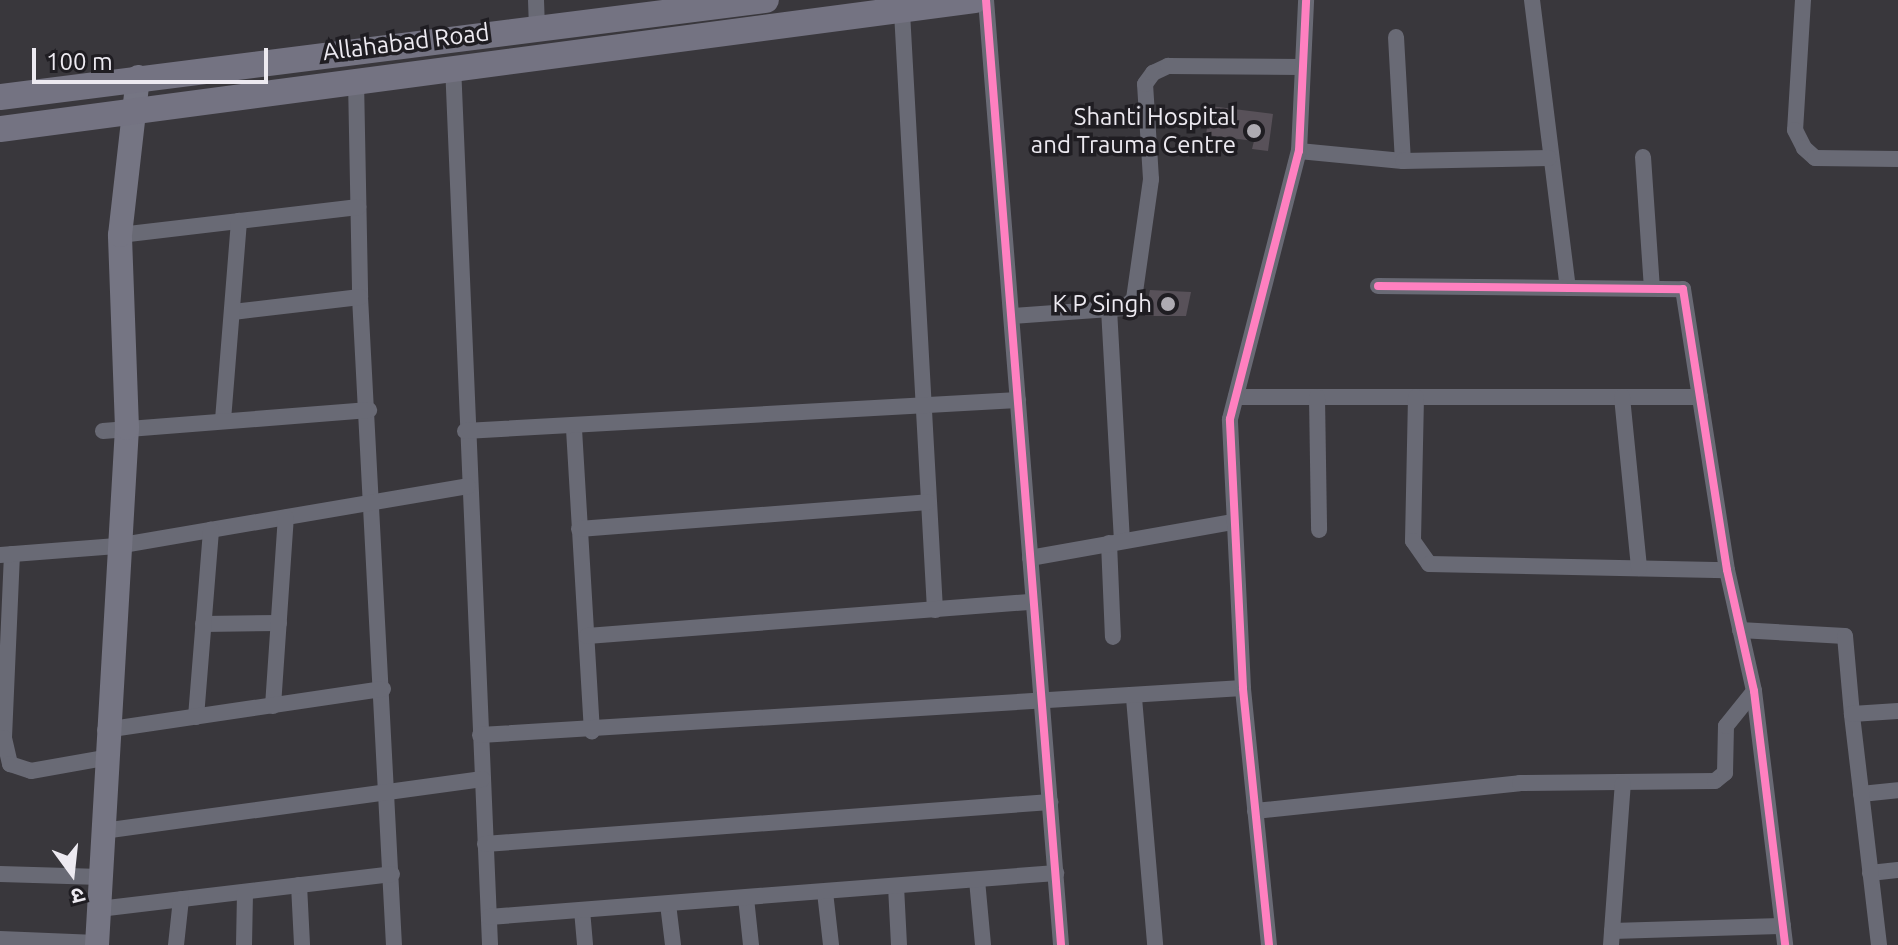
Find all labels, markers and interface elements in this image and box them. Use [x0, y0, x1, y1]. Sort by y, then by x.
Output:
street label: Allahabad Road [321, 17, 491, 67]
scale bar [36, 32, 272, 82]
text: 100 m [46, 48, 113, 75]
place label: Shanti Hospital and Trauma Centre [1031, 103, 1236, 159]
marker: Shanti Hospital and Trauma Centre [1243, 120, 1265, 142]
place label: K P Singh [1052, 290, 1152, 318]
marker: K P Singh [1159, 295, 1177, 313]
north arrow [32, 833, 112, 913]
text: उ [69, 883, 88, 910]

